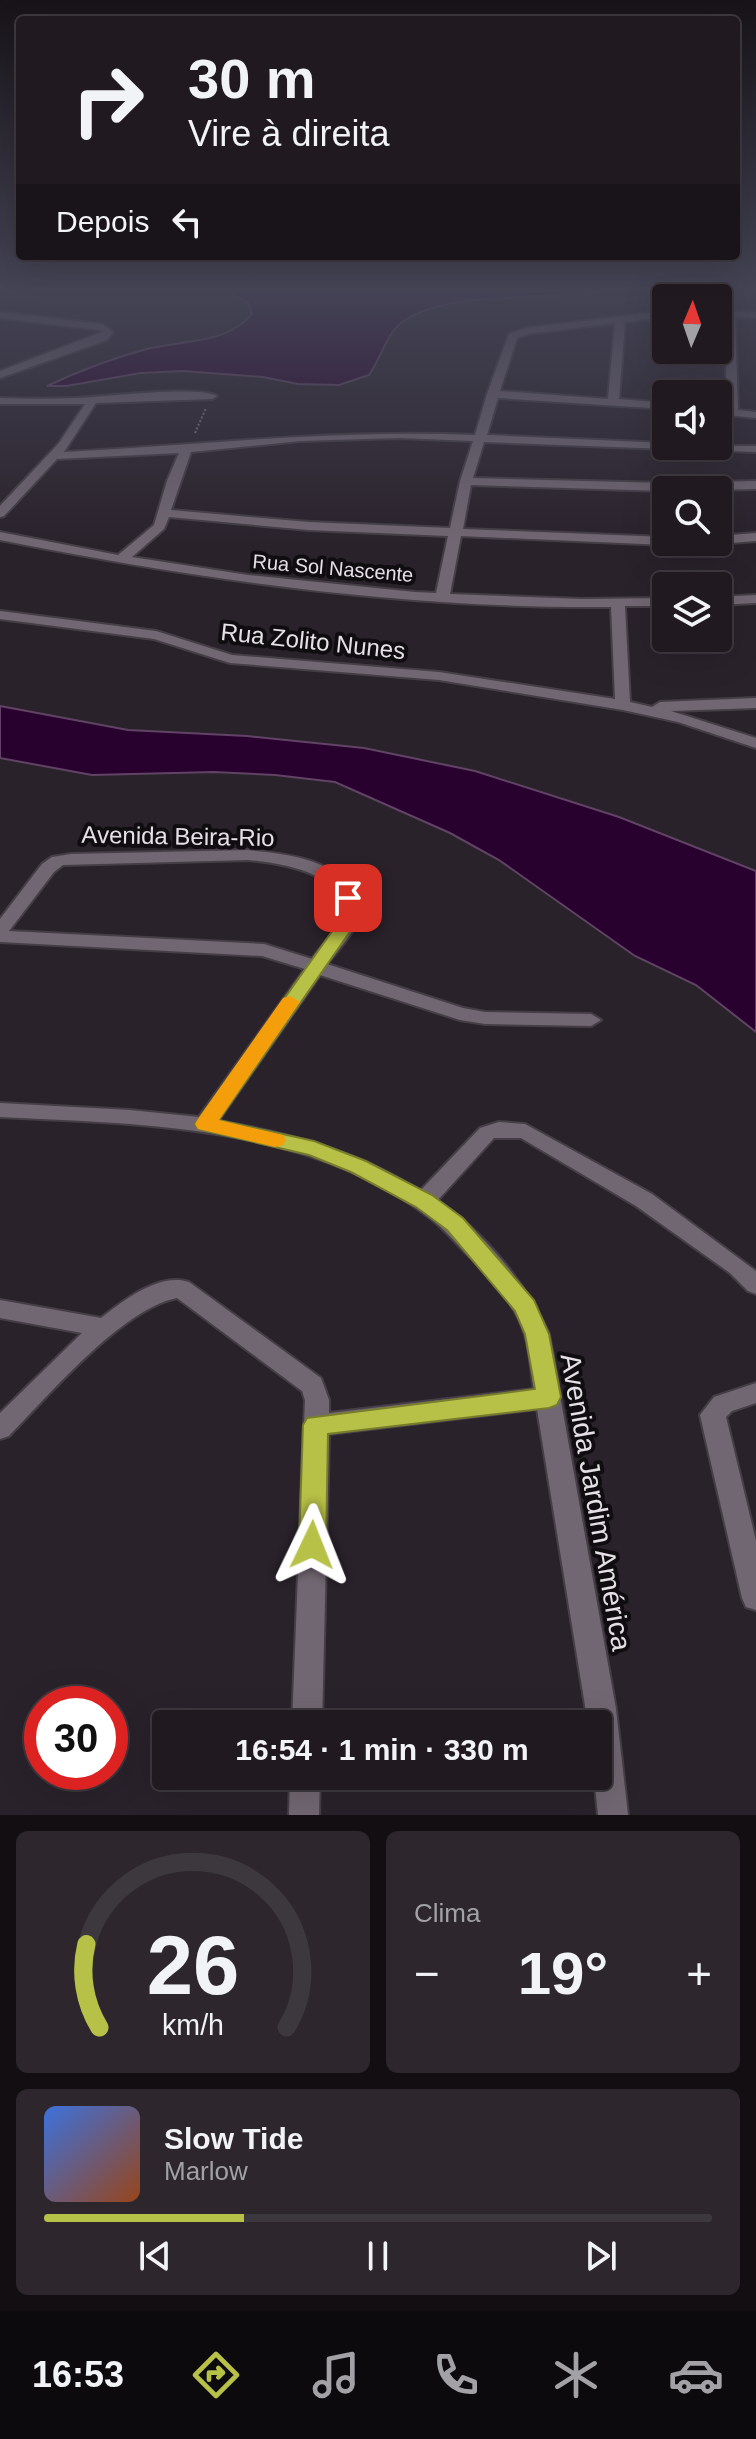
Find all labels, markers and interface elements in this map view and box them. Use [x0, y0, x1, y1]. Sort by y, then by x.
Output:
text: 30 m [188, 47, 316, 110]
icon: right [56, 48, 160, 152]
text: Vire à direita [188, 113, 389, 154]
icon: left [165, 200, 209, 244]
text: Depois [56, 205, 149, 238]
north arrow [652, 284, 732, 364]
map controls [652, 284, 732, 652]
button: sound [652, 380, 732, 460]
button: search [652, 476, 732, 556]
street label: Rua Sol Nascente [252, 550, 414, 586]
button: layers [652, 572, 732, 652]
street label: Rua Zolito Nunes [219, 618, 407, 664]
street label: Avenida Beira-Rio [81, 821, 275, 851]
pin [314, 864, 382, 932]
icon: arrive [326, 876, 370, 920]
street label: Avenida Jardim América [555, 1351, 638, 1654]
position arrow [270, 1503, 354, 1587]
speed limit sign: 30 [24, 1686, 128, 1790]
text: 16:54 · 1 min · 330 m [235, 1733, 529, 1766]
text: Clima [414, 1898, 480, 1928]
text: 26 [147, 1919, 239, 2012]
text: 19° [518, 1940, 608, 2007]
text: − [414, 1949, 440, 1998]
text: + [686, 1949, 712, 1998]
text: km/h [162, 2009, 224, 2041]
text: Slow Tide [164, 2122, 303, 2155]
text: Marlow [164, 2156, 248, 2186]
icon: previous [133, 2234, 177, 2278]
icon: pause [356, 2234, 400, 2278]
icon: next [579, 2234, 623, 2278]
icon: directions [188, 2347, 244, 2403]
icon: music [308, 2347, 364, 2403]
icon: phone [428, 2347, 484, 2403]
icon: climate [548, 2347, 604, 2403]
icon: car [668, 2347, 724, 2403]
text: 16:53 [32, 2354, 124, 2395]

